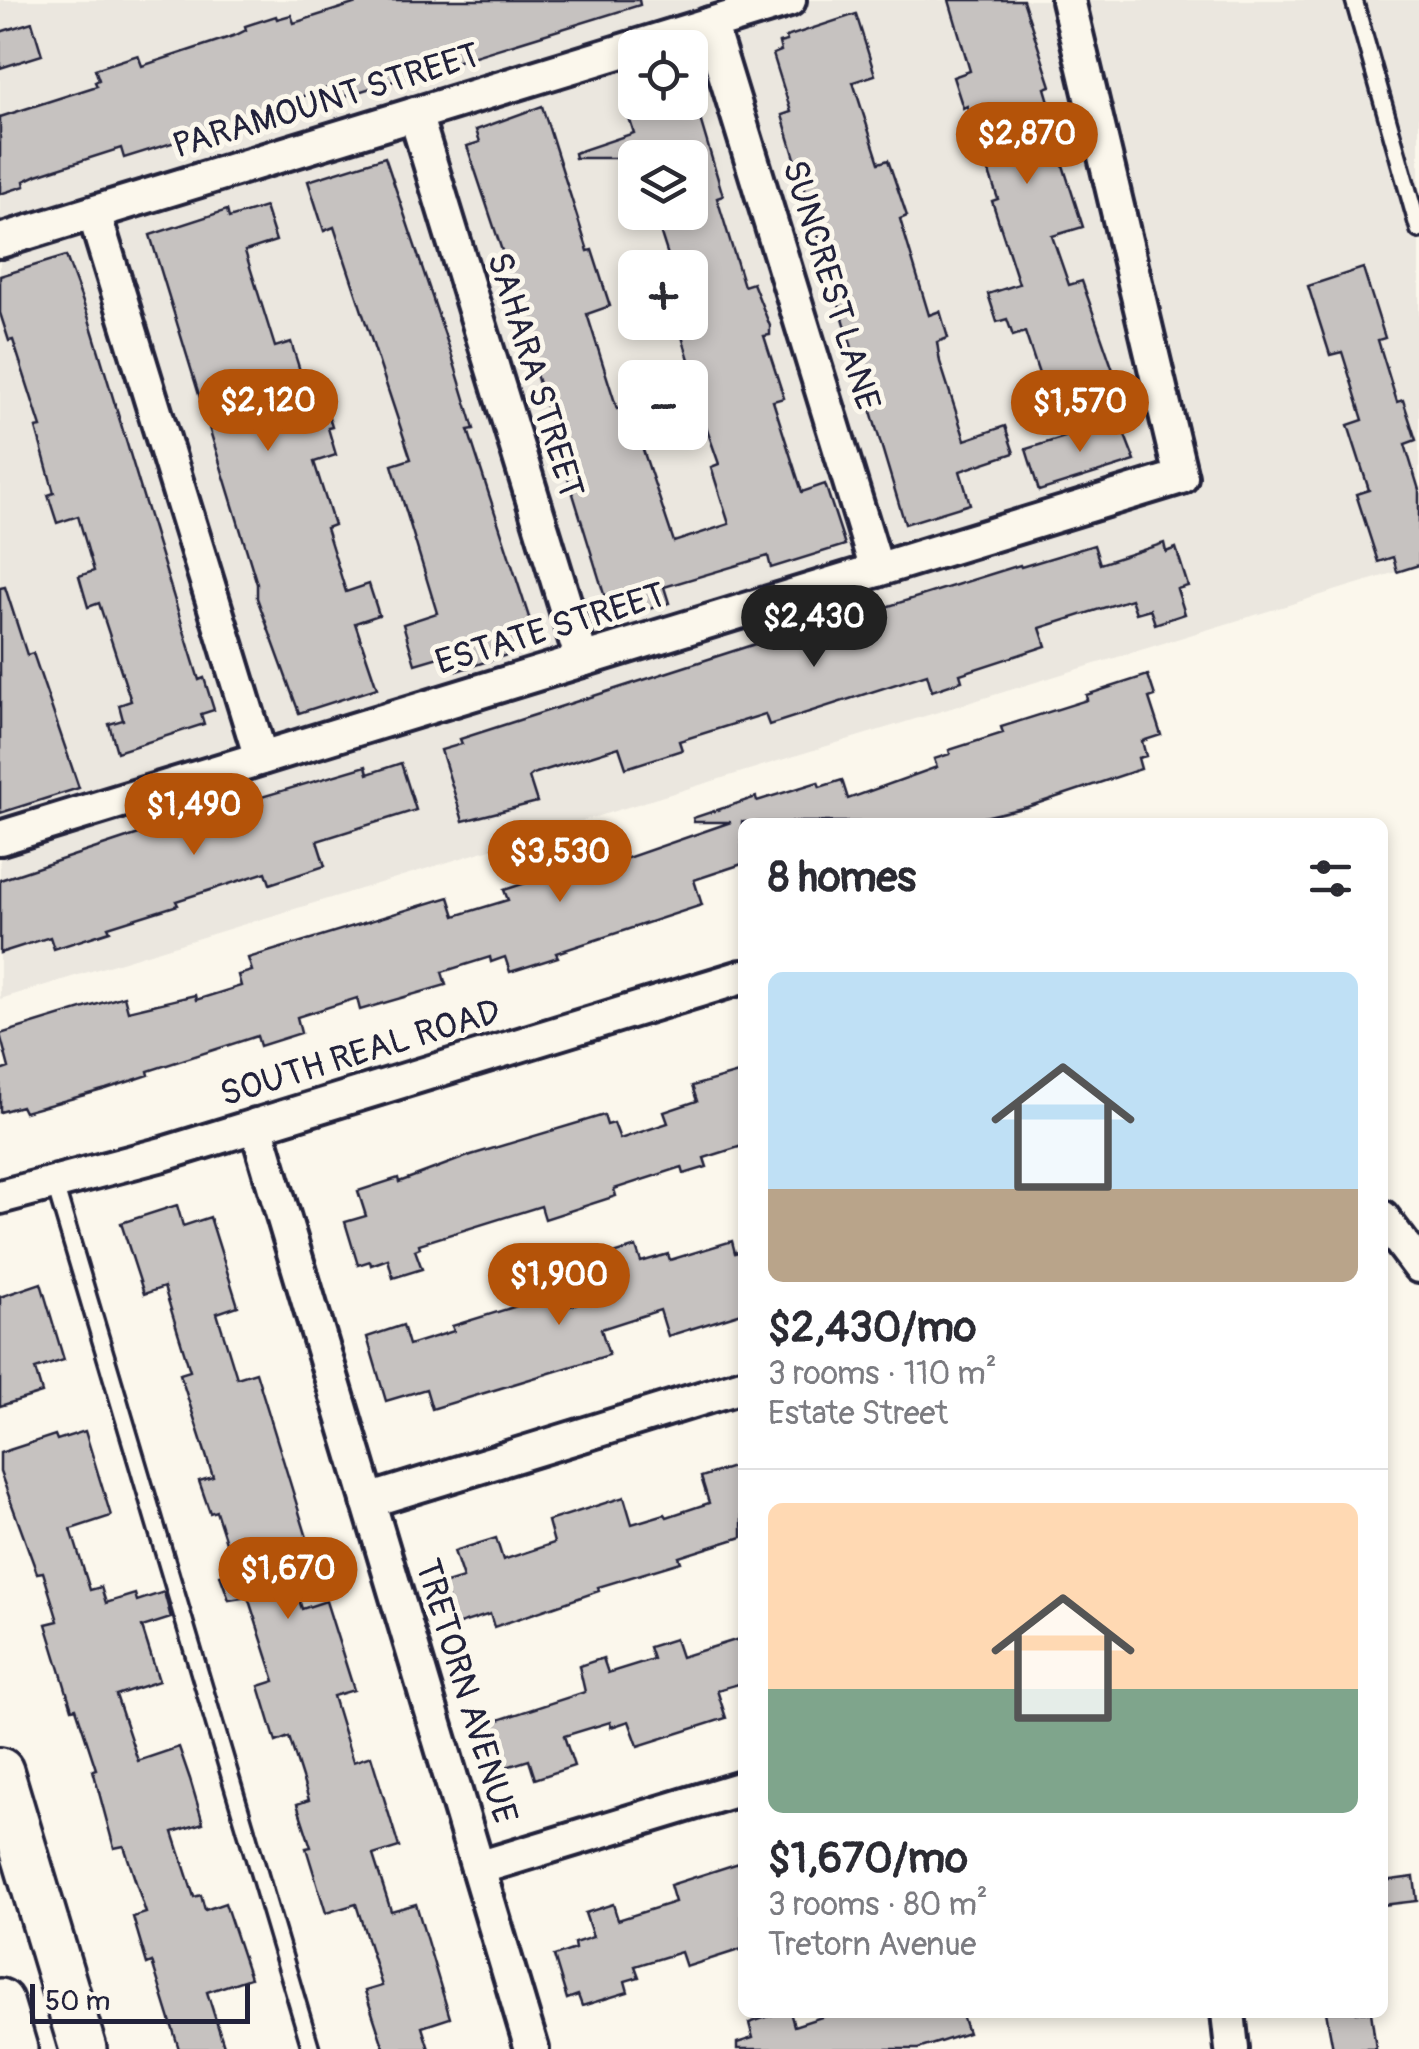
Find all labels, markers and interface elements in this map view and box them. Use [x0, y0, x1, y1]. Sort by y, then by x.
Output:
map controls [618, 30, 708, 450]
button: locate [618, 30, 708, 120]
street label: PARAMOUNT STREET [168, 33, 485, 169]
pin: $2,870 [946, 102, 1108, 187]
text: $2,870 [978, 114, 1076, 154]
button: layers [618, 140, 708, 230]
street label: SUNCREST LANE [772, 155, 890, 416]
street label: SAHARA STREET [477, 247, 593, 503]
button: + [618, 250, 708, 340]
button: − [618, 360, 708, 450]
pin: $2,120 [187, 369, 349, 454]
pin: $1,570 [999, 370, 1161, 455]
text: $2,120 [220, 381, 316, 421]
text: $1,570 [1033, 382, 1127, 422]
street label: ESTATE STREET [430, 573, 671, 685]
pin: $2,430 [733, 585, 895, 670]
text: $2,430 [763, 597, 865, 637]
pin: $1,490 [113, 773, 275, 858]
text: $1,490 [147, 785, 241, 825]
pin: $3,530 [479, 820, 641, 905]
text: $3,530 [510, 832, 610, 872]
icon: filters [1303, 851, 1358, 906]
text: 8 homes [768, 852, 916, 904]
street label: SOUTH REAL ROAD [215, 989, 506, 1116]
icon: home [973, 1037, 1153, 1217]
pin: $1,900 [478, 1243, 640, 1328]
text: $1,900 [510, 1255, 608, 1295]
text: $2,430/mo [768, 1302, 976, 1354]
text: 3 rooms · 110 m² [768, 1354, 997, 1394]
text: Estate Street [768, 1394, 948, 1434]
pin: $1,670 [207, 1537, 369, 1622]
text: $1,670 [240, 1549, 336, 1589]
street label: TRETORN AVENUE [405, 1554, 527, 1829]
icon: home [973, 1568, 1153, 1748]
text: $1,670/mo [768, 1833, 968, 1885]
text: 3 rooms · 80 m² [768, 1885, 988, 1925]
text: Tretorn Avenue [768, 1925, 976, 1965]
scale bar [30, 1979, 250, 2024]
text: 50 m [45, 1984, 110, 2019]

